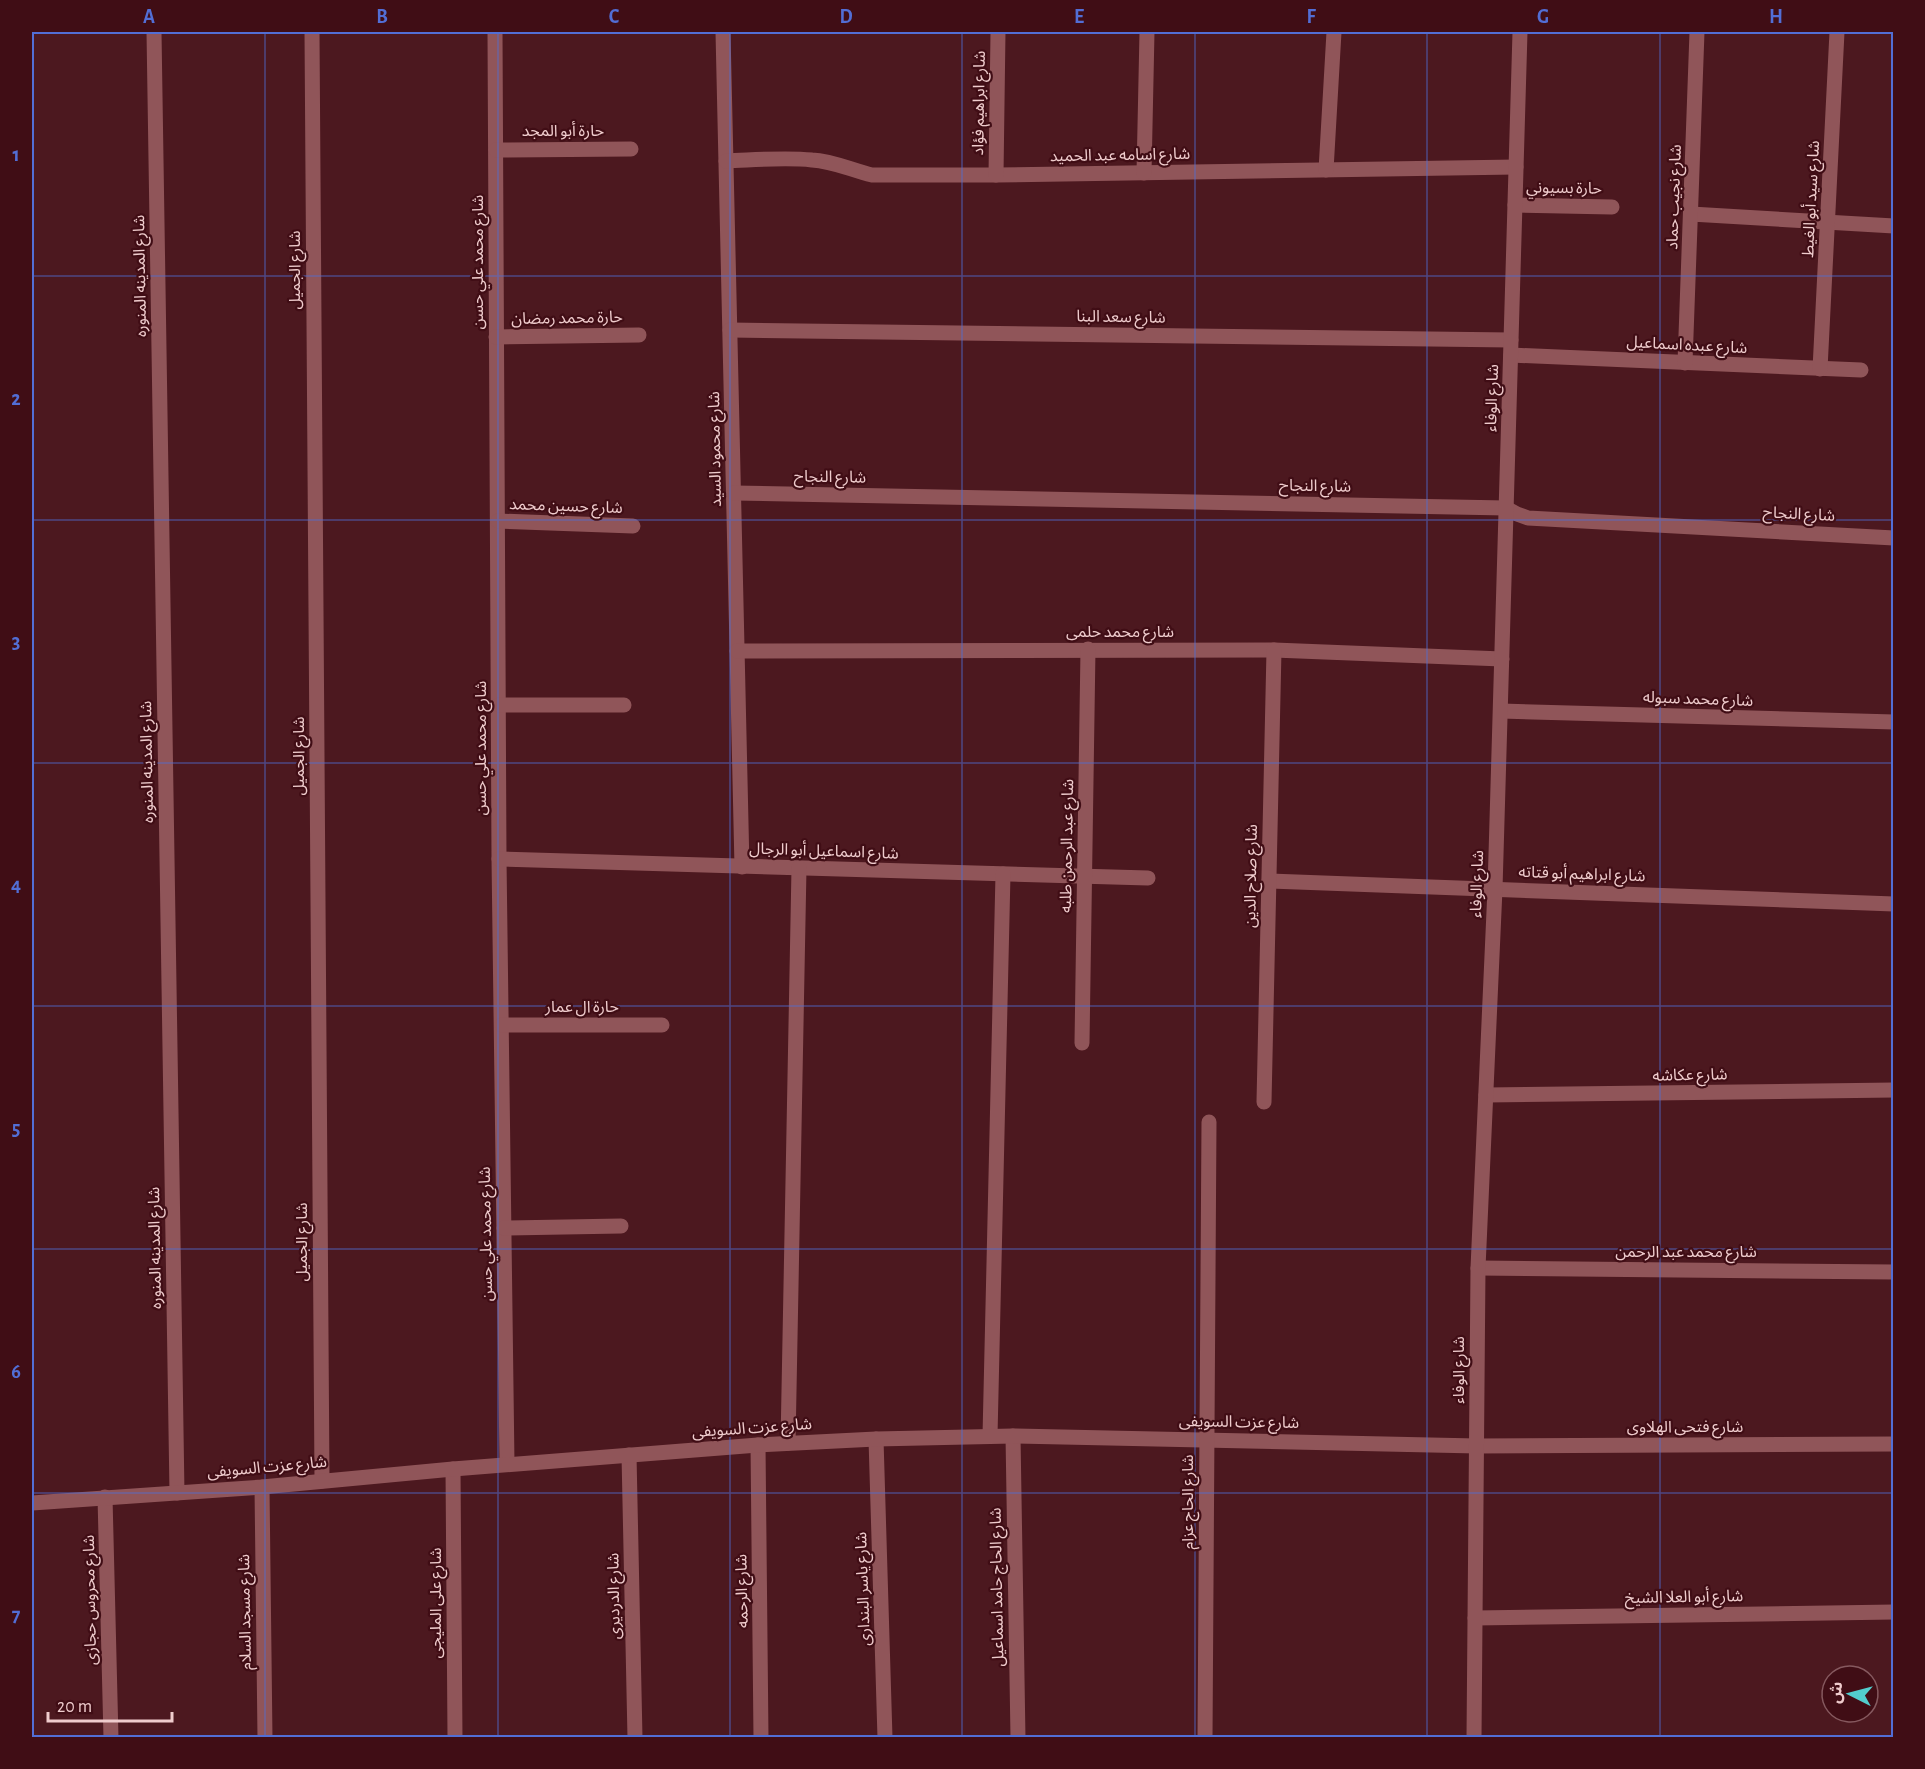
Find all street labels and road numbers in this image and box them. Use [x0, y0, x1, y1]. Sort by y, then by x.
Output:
street label: شارع ابراهيم فؤاد [970, 51, 992, 156]
street label: حارة أبو المجد [522, 121, 604, 140]
street label: شارع سيد أبو الغيط [1798, 140, 1826, 258]
street label: شارع نجيب حماد [1664, 144, 1688, 250]
street label: شارع اسامه عبد الحميد [1050, 146, 1190, 168]
street label: حارة بسيوني [1526, 179, 1602, 200]
street label: شارع محمد علي حسن [470, 195, 490, 329]
street label: شارع المدينه المنوره [131, 215, 153, 337]
street label: شارع الجميل [287, 231, 307, 309]
street label: شارع سعد البنا [1076, 308, 1166, 330]
street label: حارة محمد رمضان [511, 309, 623, 328]
street label: شارع عبده اسماعيل [1626, 334, 1748, 360]
street label: شارع الوفاء [1483, 364, 1505, 432]
street label: شارع محمود السيد [706, 391, 728, 507]
street label: شارع النجاح [794, 468, 866, 490]
street label: شارع النجاح [1279, 477, 1351, 499]
street label: شارع حسين محمد [509, 496, 623, 520]
street label: شارع النجاح [1762, 504, 1836, 528]
street label: شارع محمد حلمى [1066, 624, 1174, 644]
street label: شارع محمد علي حسن [473, 681, 493, 815]
street label: شارع محمد سبوله [1642, 689, 1753, 713]
street label: شارع المدينه المنوره [138, 701, 160, 823]
street label: شارع الجميل [291, 717, 311, 795]
street label: شارع عبد الرحمن طلبه [1058, 779, 1080, 913]
street label: شارع صلاح الدين [1242, 824, 1264, 928]
street label: شارع اسماعيل أبو الرجال [749, 838, 899, 866]
street label: شارع الوفاء [1468, 850, 1490, 918]
street label: شارع ابراهيم أبو قتاته [1518, 862, 1646, 888]
street label: حارة ال عمار [544, 999, 619, 1017]
street label: شارع عكاشه [1652, 1066, 1728, 1088]
street label: شارع محمد علي حسن [477, 1166, 499, 1302]
street label: شارع المدينه المنوره [146, 1187, 168, 1309]
street label: شارع الجميل [294, 1203, 314, 1281]
street label: شارع محمد عبد الرحمن [1615, 1244, 1757, 1264]
street label: شارع الوفاء [1451, 1336, 1471, 1404]
street label: شارع عزت السويفى [1179, 1413, 1299, 1435]
street label: شارع عزت السويفى [691, 1416, 813, 1444]
street label: شارع فتحى الهلاوى [1627, 1419, 1743, 1439]
street label: شارع عزت السويفى [206, 1454, 328, 1484]
street label: شارع الحاج عزام [1180, 1454, 1200, 1550]
street label: شارع الحاج حامد اسماعيل [988, 1507, 1010, 1667]
street label: شارع ياسر البندارى [853, 1532, 877, 1646]
street label: شارع محروس حجازى [81, 1535, 103, 1665]
street label: شارع على المليجى [428, 1547, 448, 1659]
street label: شارع الدرديرى [605, 1552, 627, 1639]
street label: شارع مسجد السلام [236, 1554, 258, 1670]
street label: شارع الرحمه [733, 1554, 755, 1628]
street label: شارع أبو العلا الشيخ [1625, 1586, 1743, 1610]

